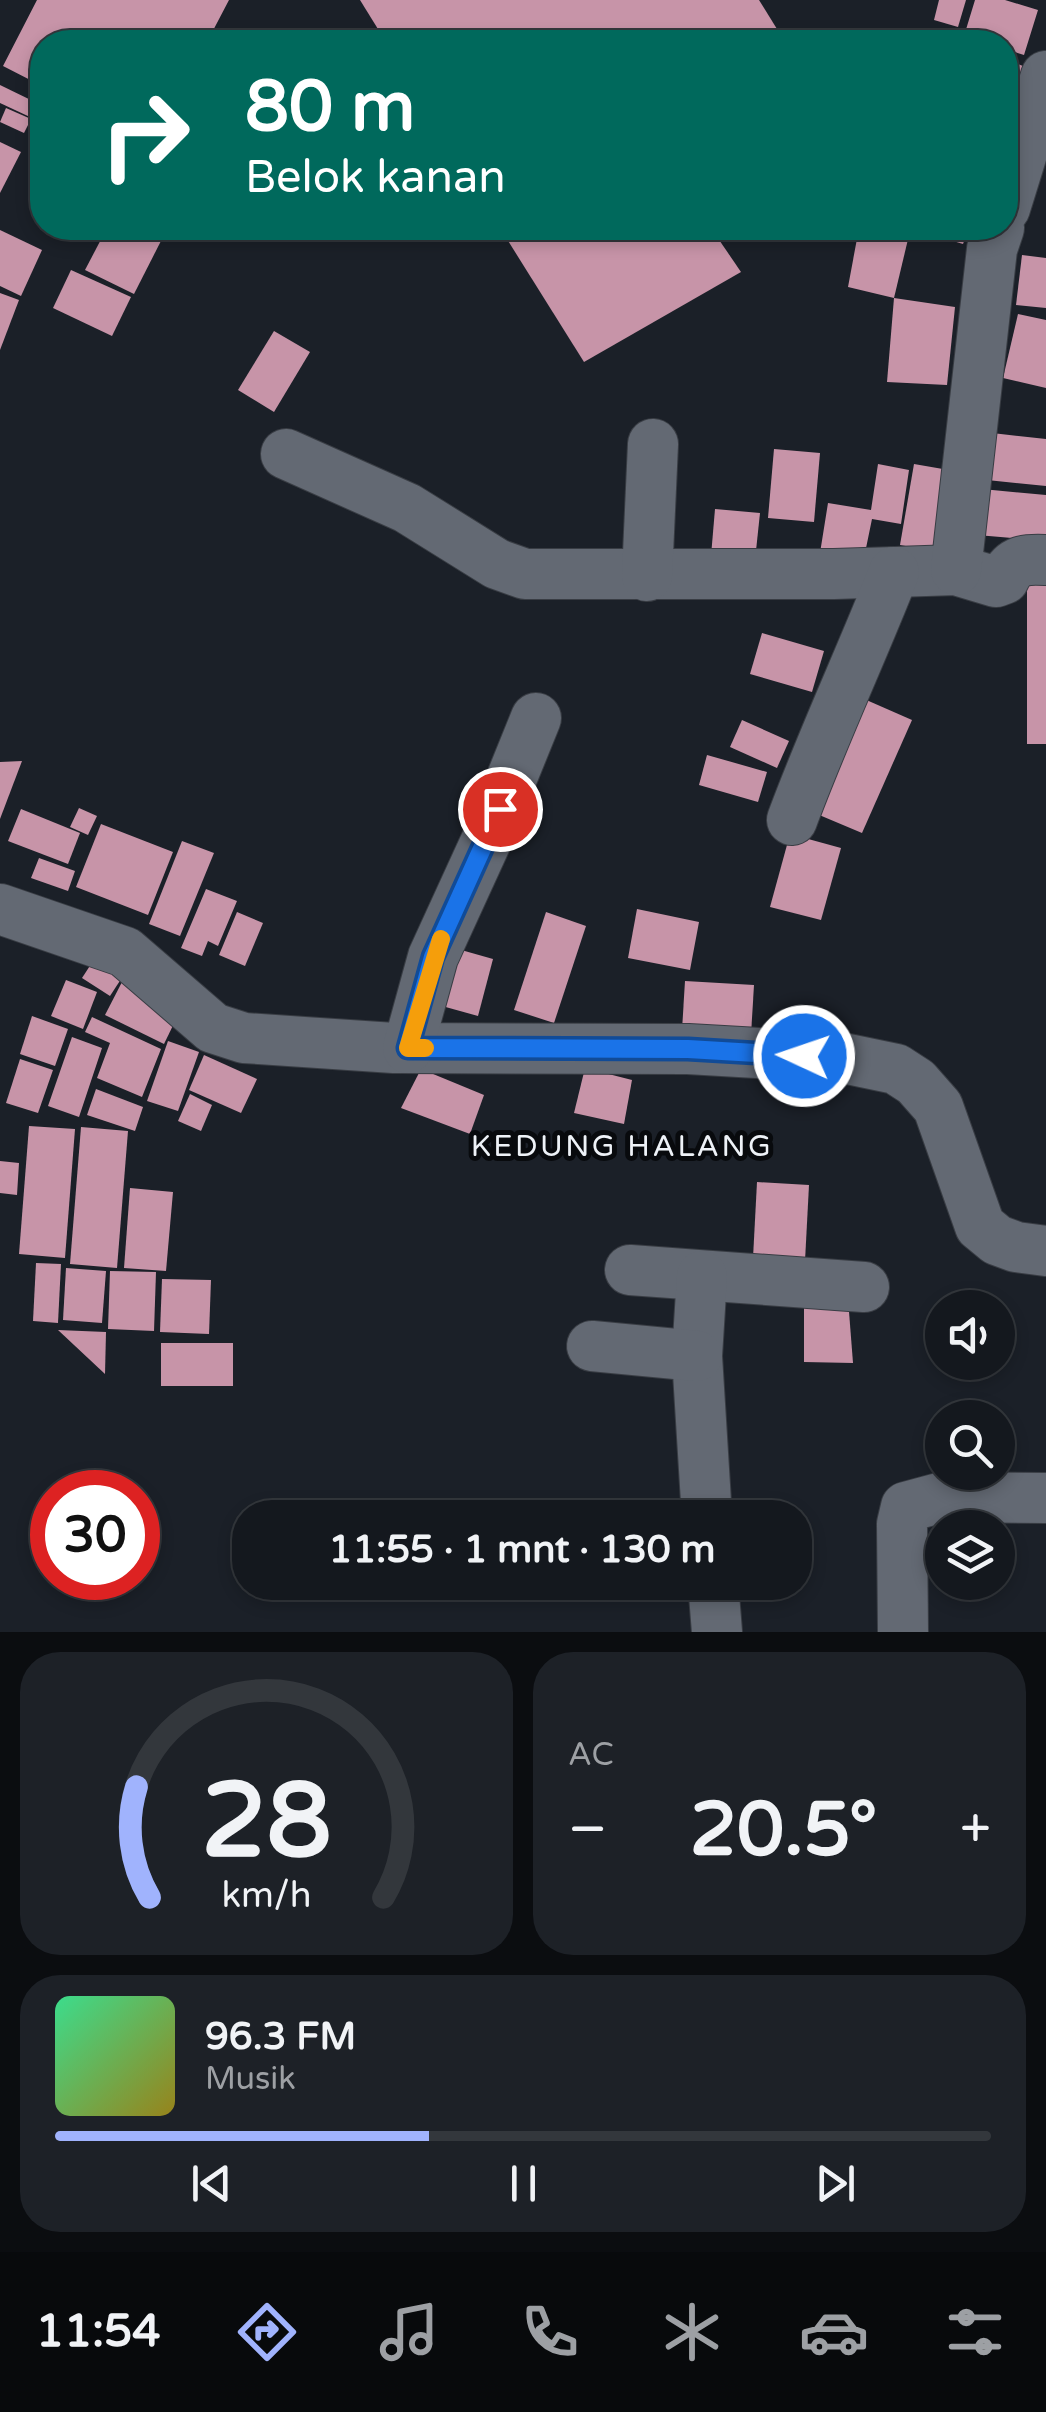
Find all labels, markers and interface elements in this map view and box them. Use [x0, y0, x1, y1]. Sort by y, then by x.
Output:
text: 80 m [245, 66, 415, 150]
icon: right [80, 70, 210, 200]
text: Belok kanan [245, 151, 506, 205]
pin [458, 767, 543, 852]
icon: arrive [473, 782, 528, 837]
position arrow [752, 1004, 856, 1108]
district label: KEDUNG HALANG [471, 1128, 773, 1165]
map controls [925, 1290, 1015, 1600]
button: sound [925, 1290, 1015, 1380]
button: search [925, 1400, 1015, 1490]
speed limit sign: 30 [30, 1470, 160, 1600]
button: layers [925, 1510, 1015, 1600]
text: 11:55 · 1 mnt · 130 m [329, 1527, 715, 1573]
text: AC [568, 1736, 614, 1774]
text: 28 [201, 1760, 332, 1885]
text: 20.5° [690, 1785, 877, 1875]
text: − [568, 1797, 607, 1863]
text: + [960, 1797, 991, 1863]
text: km/h [222, 1874, 311, 1917]
text: 96.3 FM [205, 2014, 356, 2060]
text: Musik [205, 2060, 296, 2098]
icon: previous [184, 2156, 239, 2211]
icon: pause [496, 2156, 551, 2211]
icon: next [808, 2156, 863, 2211]
icon: directions [232, 2297, 302, 2367]
icon: music [374, 2297, 444, 2367]
icon: phone [515, 2297, 585, 2367]
icon: climate [657, 2297, 727, 2367]
icon: car [799, 2297, 869, 2367]
icon: filters [940, 2297, 1010, 2367]
text: 11:54 [36, 2305, 161, 2359]

